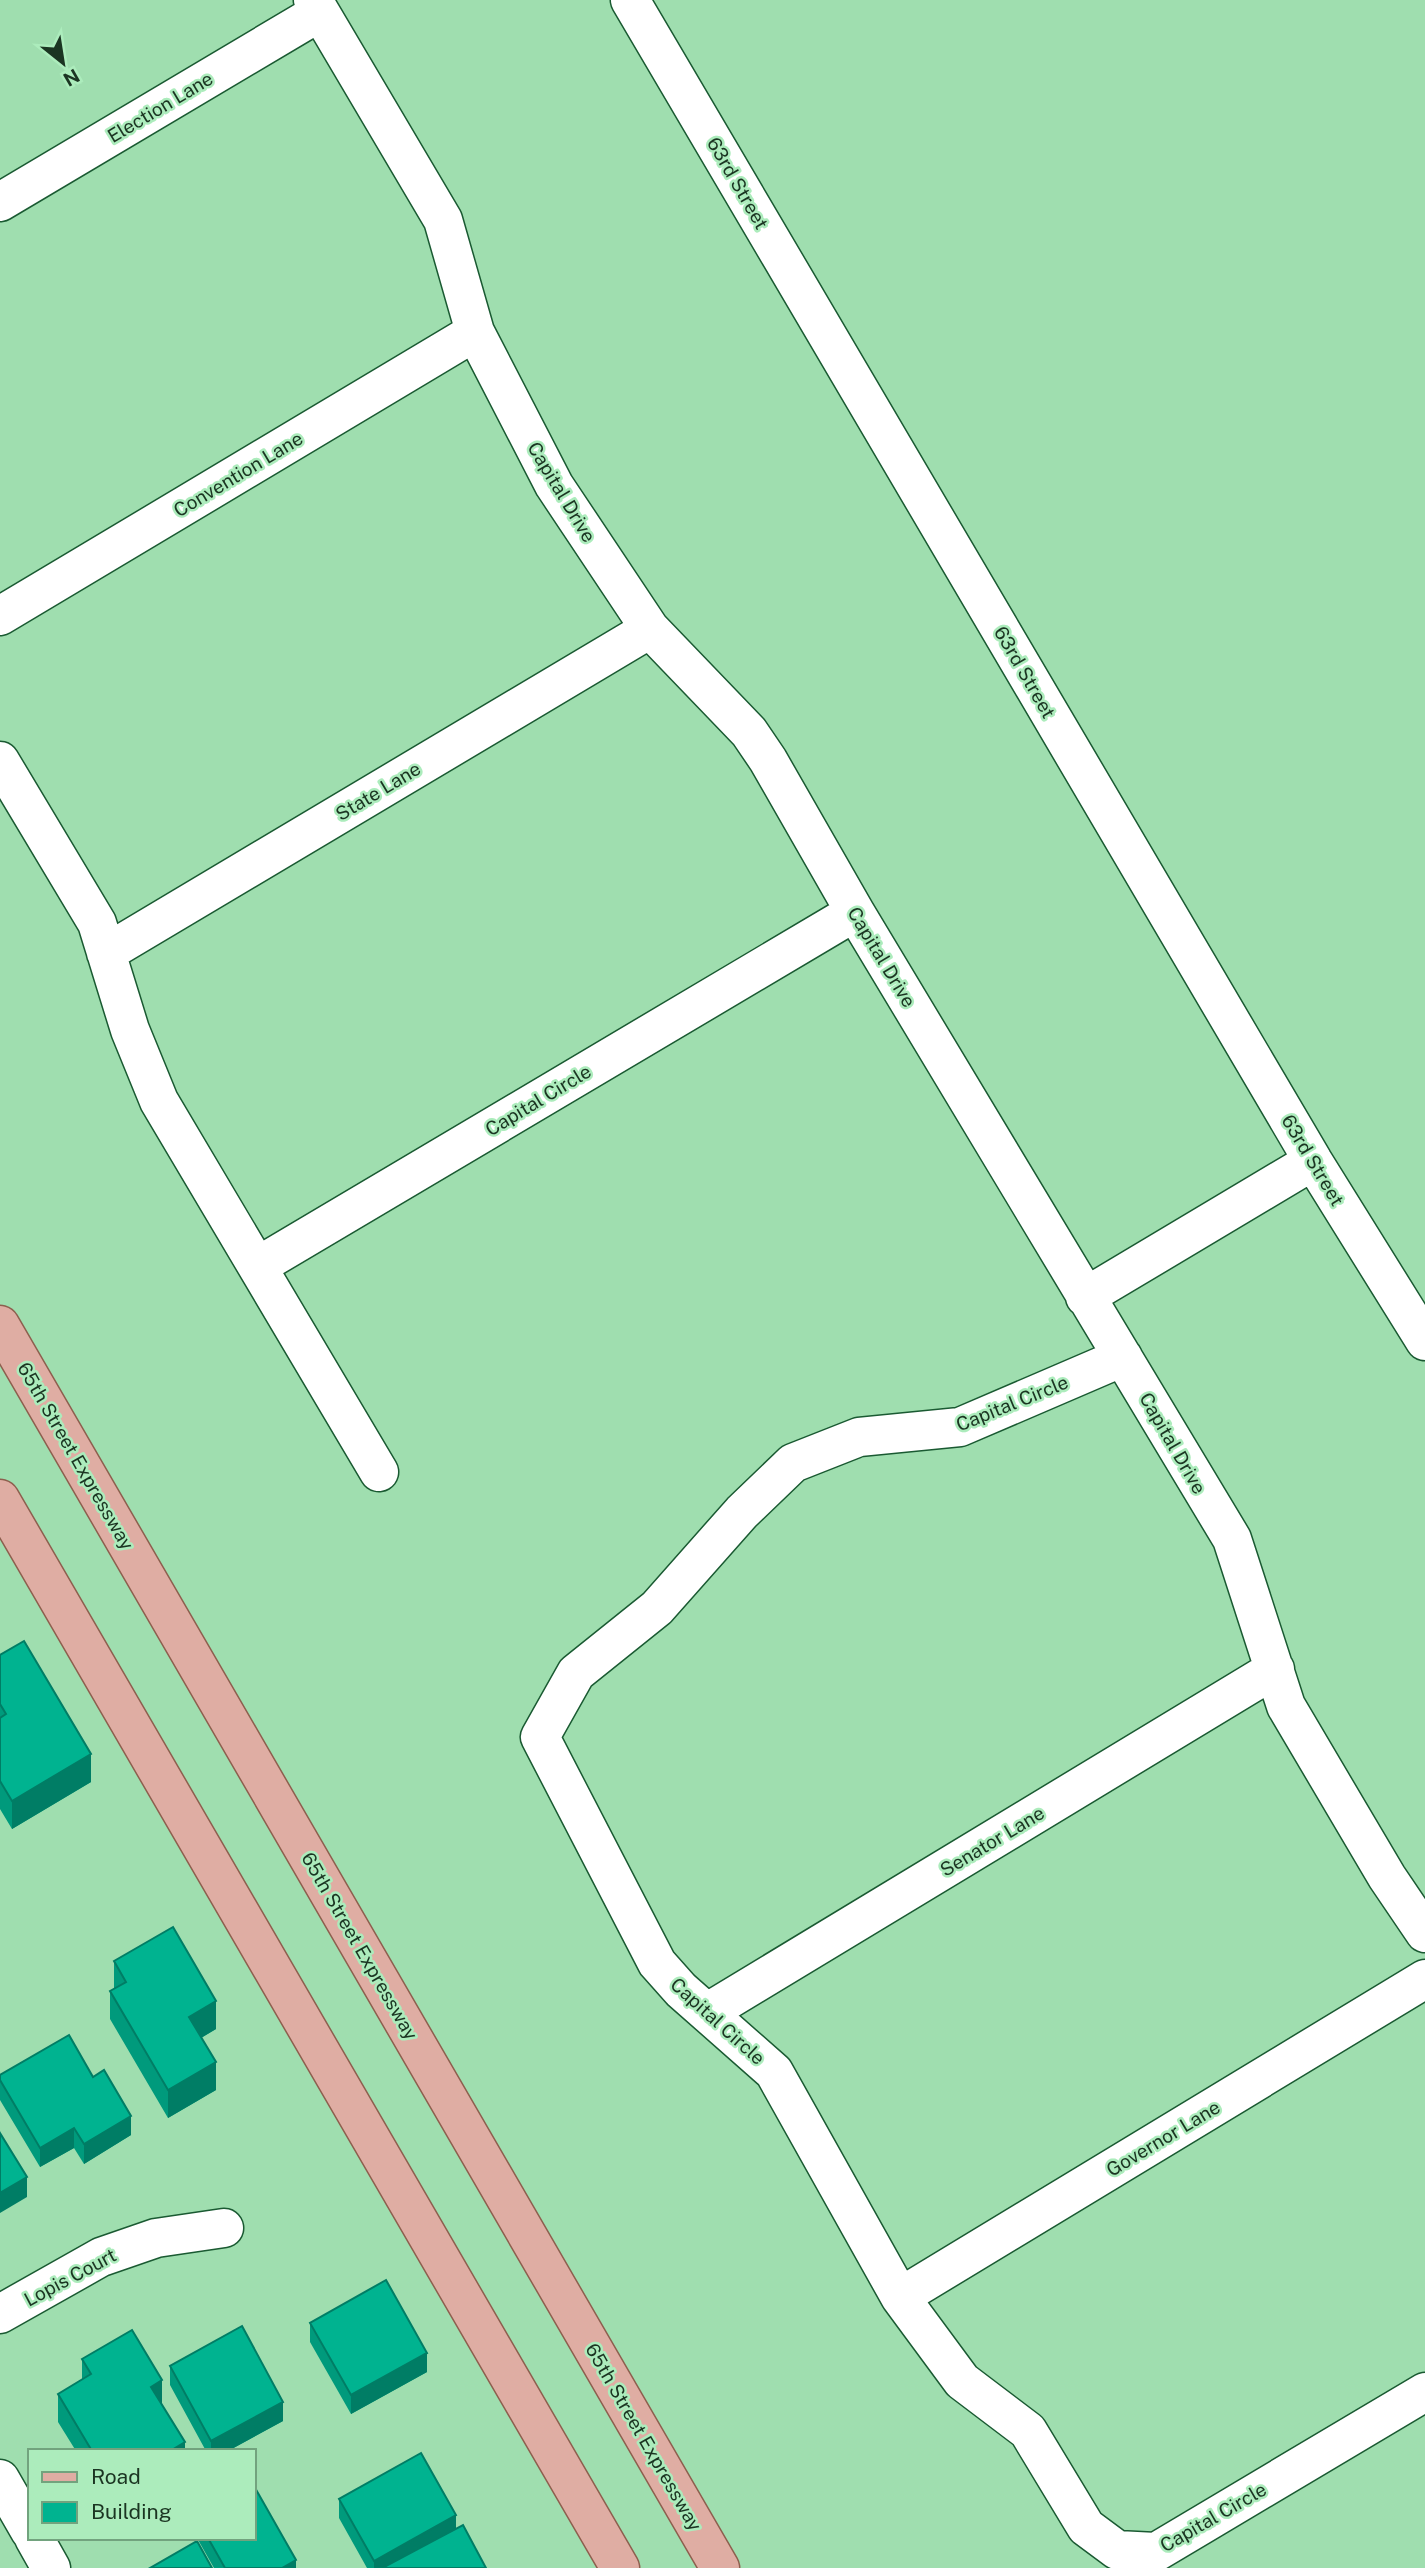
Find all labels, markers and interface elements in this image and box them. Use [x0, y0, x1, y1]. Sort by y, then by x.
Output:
north arrow [28, 28, 98, 98]
text: N [60, 64, 83, 91]
street label: Election Lane [103, 67, 217, 147]
street label: 63rd Street [703, 133, 773, 233]
street label: Convention Lane [170, 427, 306, 521]
street label: Capital Drive [523, 438, 601, 546]
street label: 63rd Street [990, 622, 1060, 722]
street label: State Lane [332, 757, 424, 825]
street label: Capital Drive [843, 903, 921, 1011]
street label: Capital Circle [481, 1060, 595, 1140]
street label: 63rd Street [1277, 1110, 1349, 1210]
street label: 65th Street Expressway [13, 1358, 139, 1554]
street label: Capital Circle [953, 1370, 1071, 1436]
street label: Capital Drive [1135, 1389, 1211, 1497]
street label: Senator Lane [936, 1801, 1048, 1881]
street label: 65th Street Expressway [297, 1848, 423, 2044]
street label: Capital Circle [666, 1973, 770, 2069]
street label: Governor Lane [1102, 2095, 1224, 2181]
street label: Lopis Court [20, 2244, 120, 2310]
street label: 65th Street Expressway [581, 2339, 707, 2535]
legend [28, 2449, 256, 2540]
text: Road [91, 2464, 141, 2489]
street label: Capital Circle [1156, 2478, 1270, 2556]
text: Building [91, 2499, 172, 2524]

